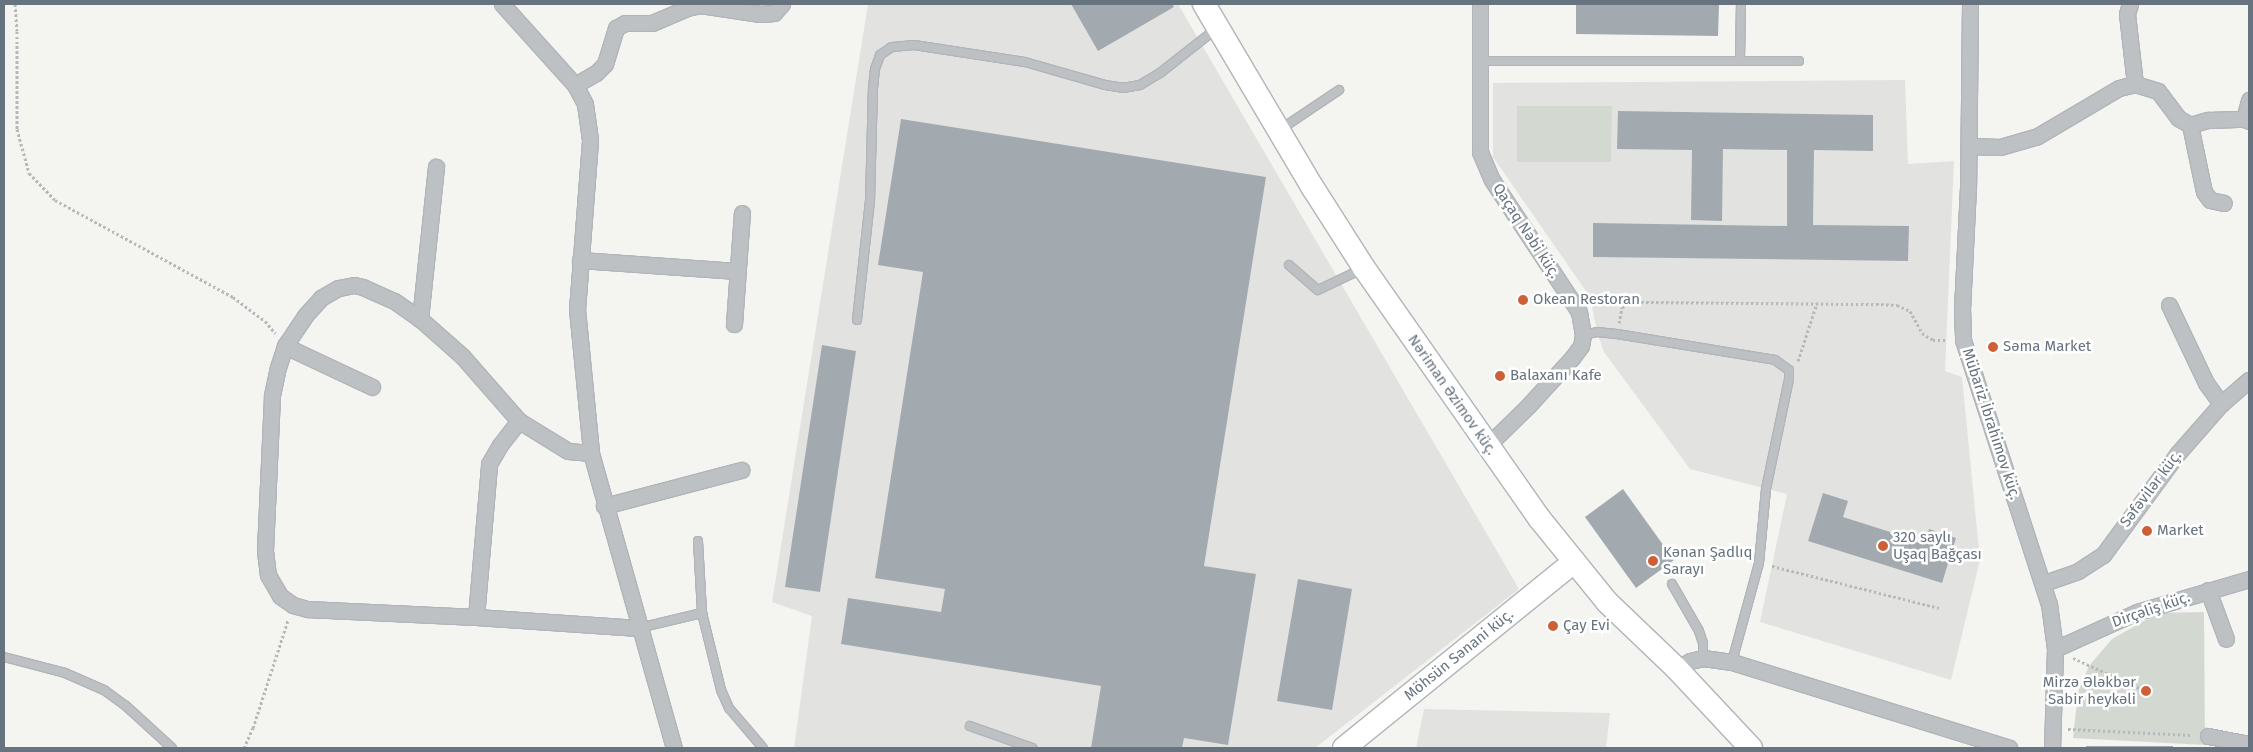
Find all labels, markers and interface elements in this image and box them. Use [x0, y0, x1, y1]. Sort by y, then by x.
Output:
street label: Qaçaq Nəbi küç. [1489, 180, 1563, 282]
place label: Okean Restoran [1533, 291, 1640, 309]
marker: Okean Restoran [1517, 294, 1529, 306]
street label: Nəriman Əzimov küç. [1404, 331, 1500, 459]
place label: Səma Market [2003, 338, 2091, 356]
marker: Səma Market [1987, 341, 1999, 353]
street label: Mübariz İbrahimov küç. [1958, 346, 2024, 502]
place label: Balaxanı Kafe [1510, 367, 1602, 385]
marker: Balaxanı Kafe [1494, 370, 1506, 382]
street label: Səfəvilər küç. [2116, 447, 2186, 531]
place label: Market [2157, 522, 2204, 540]
marker: Market [2141, 525, 2153, 537]
place label: 320 saylı Uşaq Bağçası [1893, 528, 1982, 563]
marker: 320 saylı Uşaq Bağçası [1877, 540, 1889, 552]
place label: Kənan Şadlıq Sarayı [1663, 543, 1753, 578]
marker: Kənan Şadlıq Sarayı [1647, 555, 1659, 567]
street label: Dirçəliş küç. [2110, 588, 2192, 632]
street label: Möhsün Sənani küç. [1401, 605, 1517, 705]
place label: Çay Evi [1563, 617, 1610, 635]
marker: Çay Evi [1547, 620, 1559, 632]
place label: Mirzə Ələkbər Sabir heykəli [2043, 673, 2136, 708]
marker: Mirzə Ələkbər Sabir heykəli [2140, 685, 2152, 697]

